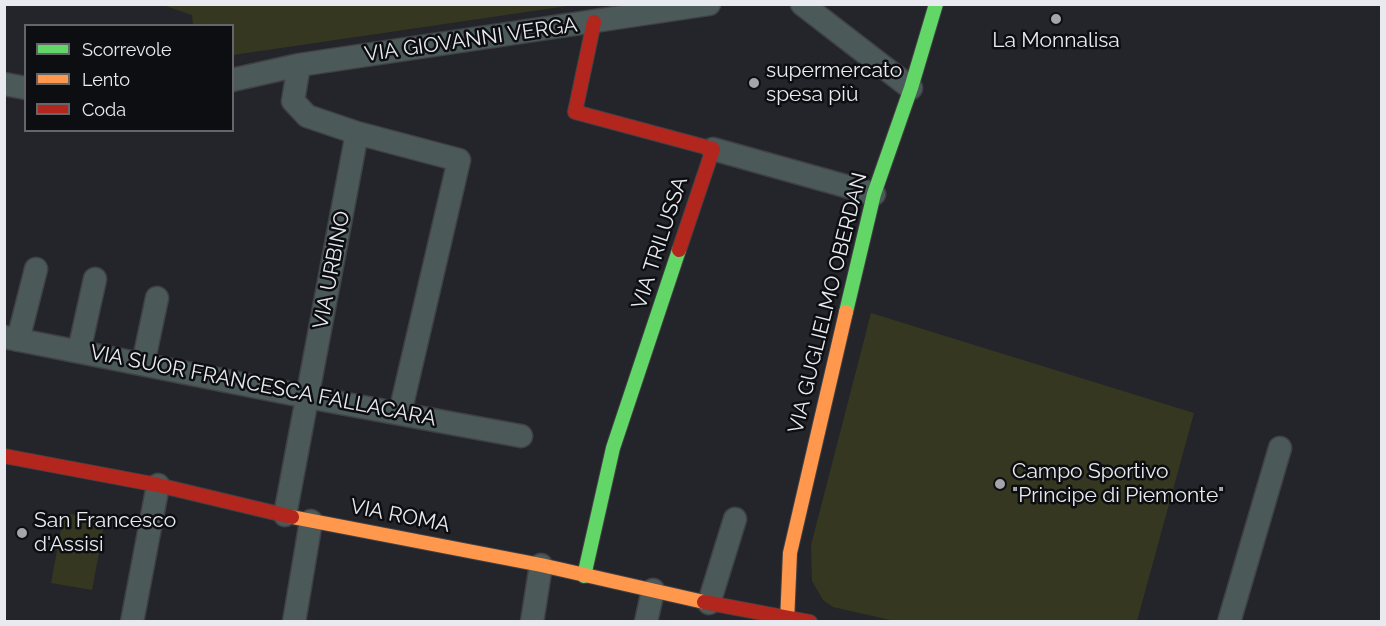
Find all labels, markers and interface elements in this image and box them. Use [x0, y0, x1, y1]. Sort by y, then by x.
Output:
marker: La Monnalisa [1049, 12, 1063, 26]
street label: VIA GIOVANNI VERGA [363, 13, 579, 67]
legend [24, 24, 234, 132]
place label: La Monnalisa [992, 28, 1120, 54]
text: Scorrevole [82, 39, 172, 60]
place label: supermercato spesa più [766, 58, 902, 108]
text: Lento [82, 69, 130, 90]
marker: supermercato spesa più [747, 76, 761, 90]
text: Coda [82, 99, 126, 120]
street label: VIA GUGLIELMO OBERDAN [783, 170, 873, 436]
street label: VIA TRILUSSA [627, 174, 693, 312]
street label: VIA URBINO [308, 209, 356, 331]
street label: VIA SUOR FRANCESCA FALLACARA [88, 340, 438, 432]
place label: Campo Sportivo "Principe di Piemonte" [1012, 459, 1224, 509]
marker: Campo Sportivo "Principe di Piemonte" [993, 477, 1007, 491]
street label: VIA ROMA [348, 494, 452, 538]
place label: San Francesco d'Assisi [34, 508, 176, 558]
marker: San Francesco d'Assisi [15, 526, 29, 540]

